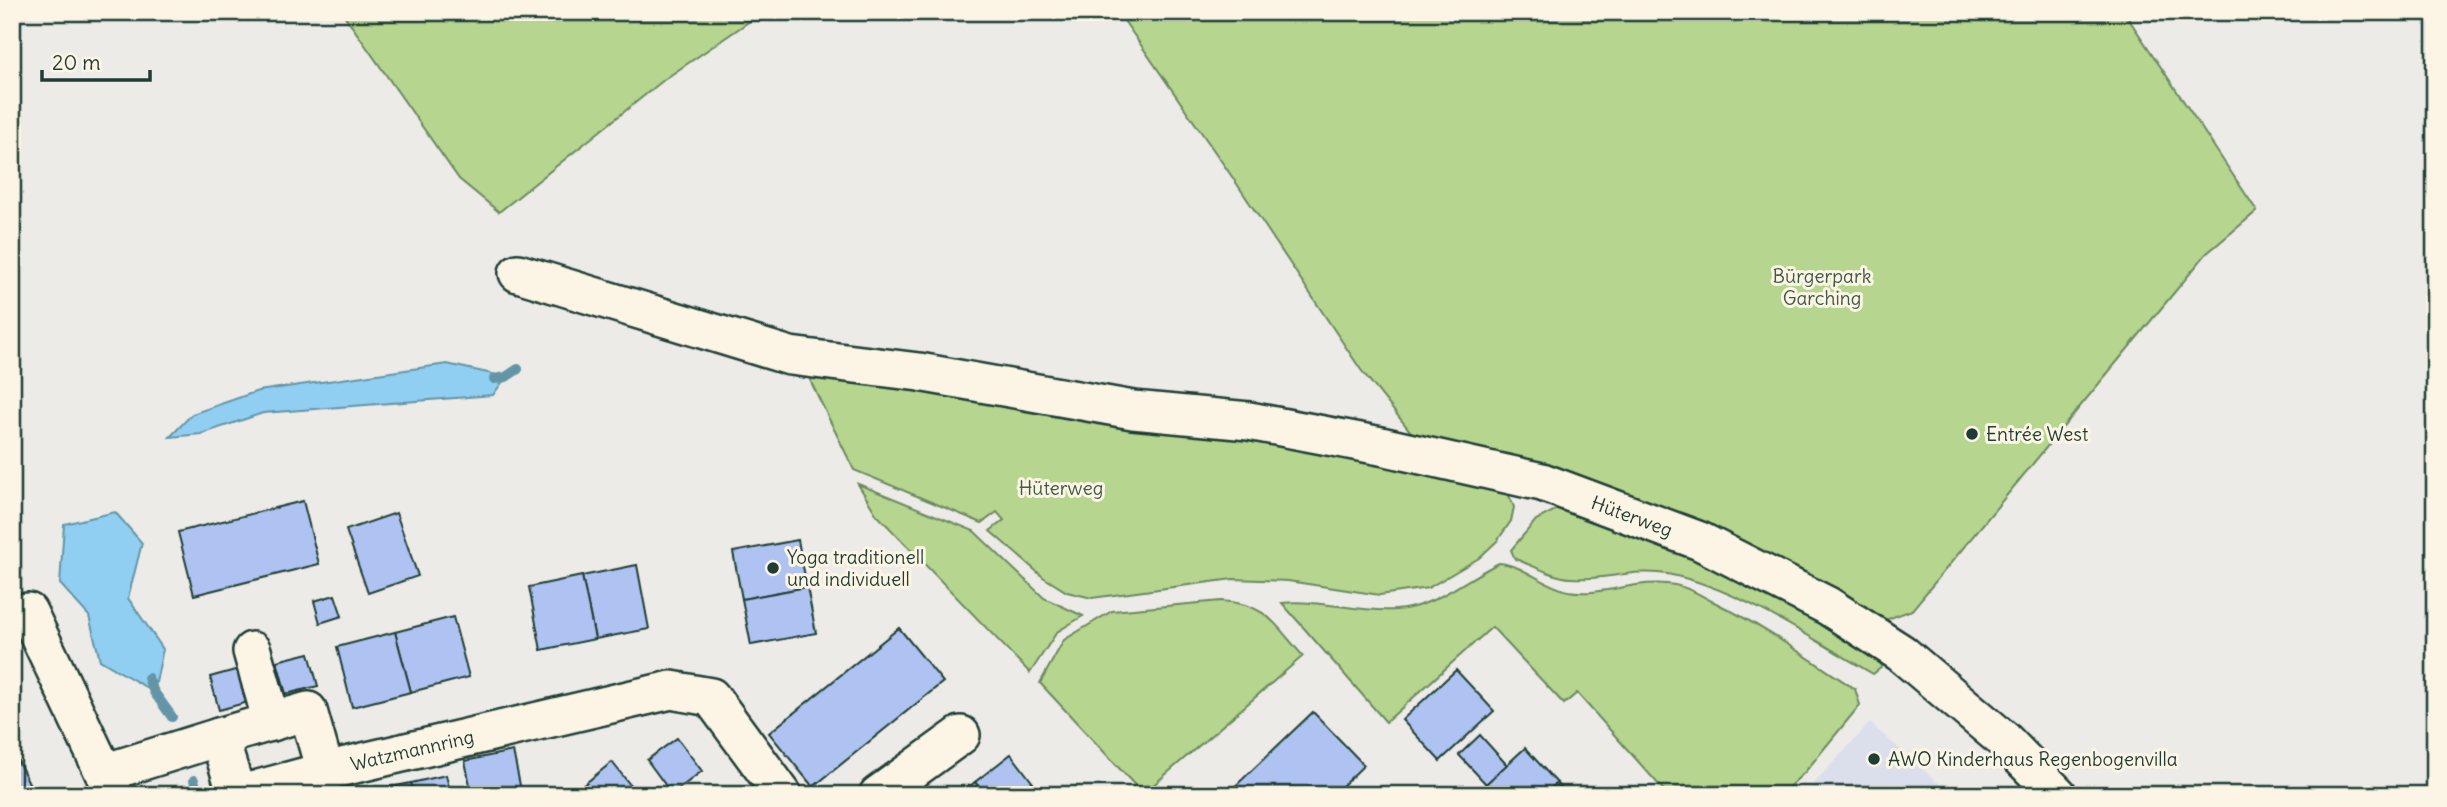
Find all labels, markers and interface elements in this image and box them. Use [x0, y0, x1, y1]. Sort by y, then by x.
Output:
scale bar [42, 38, 150, 82]
text: 20 m [52, 49, 101, 76]
park label: Bürgerpark Garching [1773, 264, 1872, 310]
place label: Entrée West [1986, 422, 2088, 446]
marker: Entrée West [1964, 426, 1980, 442]
park label: Hüterweg [1019, 476, 1103, 500]
street label: Hüterweg [1588, 490, 1676, 542]
place label: Yoga traditionell und individuell [787, 545, 924, 591]
marker: Yoga traditionell und individuell [765, 560, 781, 576]
street label: Watzmannring [348, 724, 476, 776]
place label: AWO Kinderhaus Regenbogenvilla [1888, 747, 2178, 771]
marker: AWO Kinderhaus Regenbogenvilla [1866, 751, 1882, 767]

